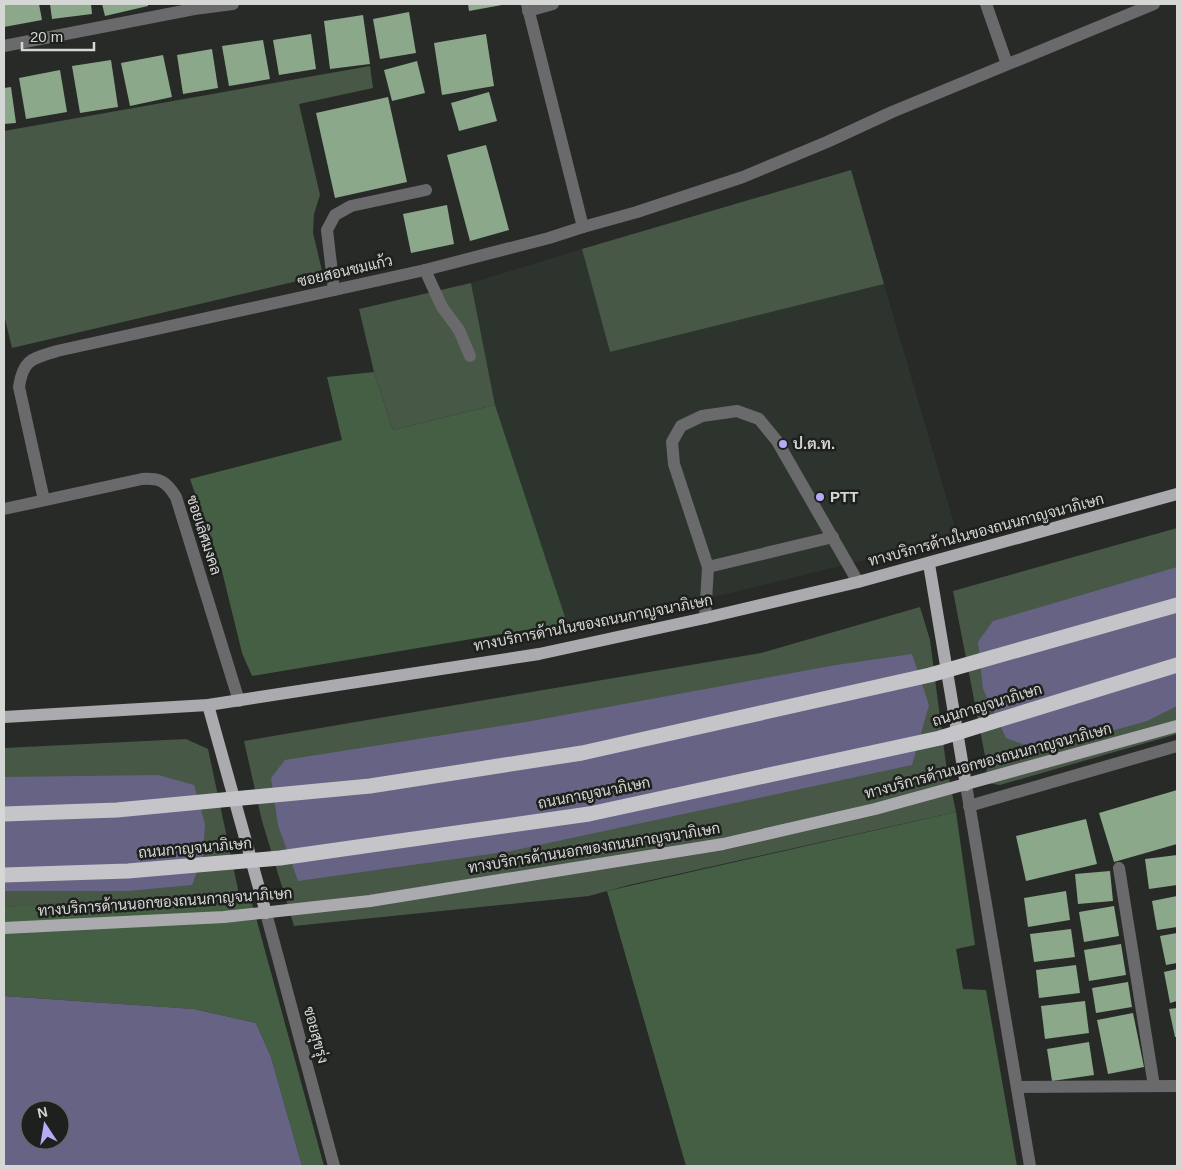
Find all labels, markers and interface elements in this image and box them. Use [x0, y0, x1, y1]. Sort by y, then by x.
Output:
scale bar [22, 20, 95, 52]
text: 20 m [30, 28, 63, 45]
street label: ซอยสอนชมแก้ว [295, 250, 394, 290]
place label: ป.ต.ท. [793, 435, 835, 452]
marker: ป.ต.ท. [777, 438, 789, 450]
place label: PTT [830, 488, 858, 505]
street label: ทางบริการด้านในของถนนกาญจนาภิเษก [866, 489, 1106, 570]
marker: PTT [814, 491, 826, 503]
street label: ซอยเลิศมงคล [184, 493, 225, 577]
street label: ทางบริการด้านในของถนนกาญจนาภิเษก [472, 590, 714, 655]
street label: ถนนกาญจนาภิเษก [930, 680, 1044, 730]
street label: ทางบริการด้านนอกของถนนกาญจนาภิเษก [862, 718, 1114, 803]
street label: ถนนกาญจนาภิเษก [536, 773, 652, 813]
street label: ทางบริการด้านนอกของถนนกาญจนาภิเษก [466, 818, 722, 877]
street label: ถนนกาญจนาภิเษก [137, 834, 253, 862]
street label: ทางบริการด้านนอกของถนนกาญจนาภิเษก [37, 883, 293, 920]
street label: ซอยสุขรุ่ง [298, 1004, 333, 1066]
north arrow [20, 1100, 70, 1150]
text: N [36, 1103, 49, 1121]

